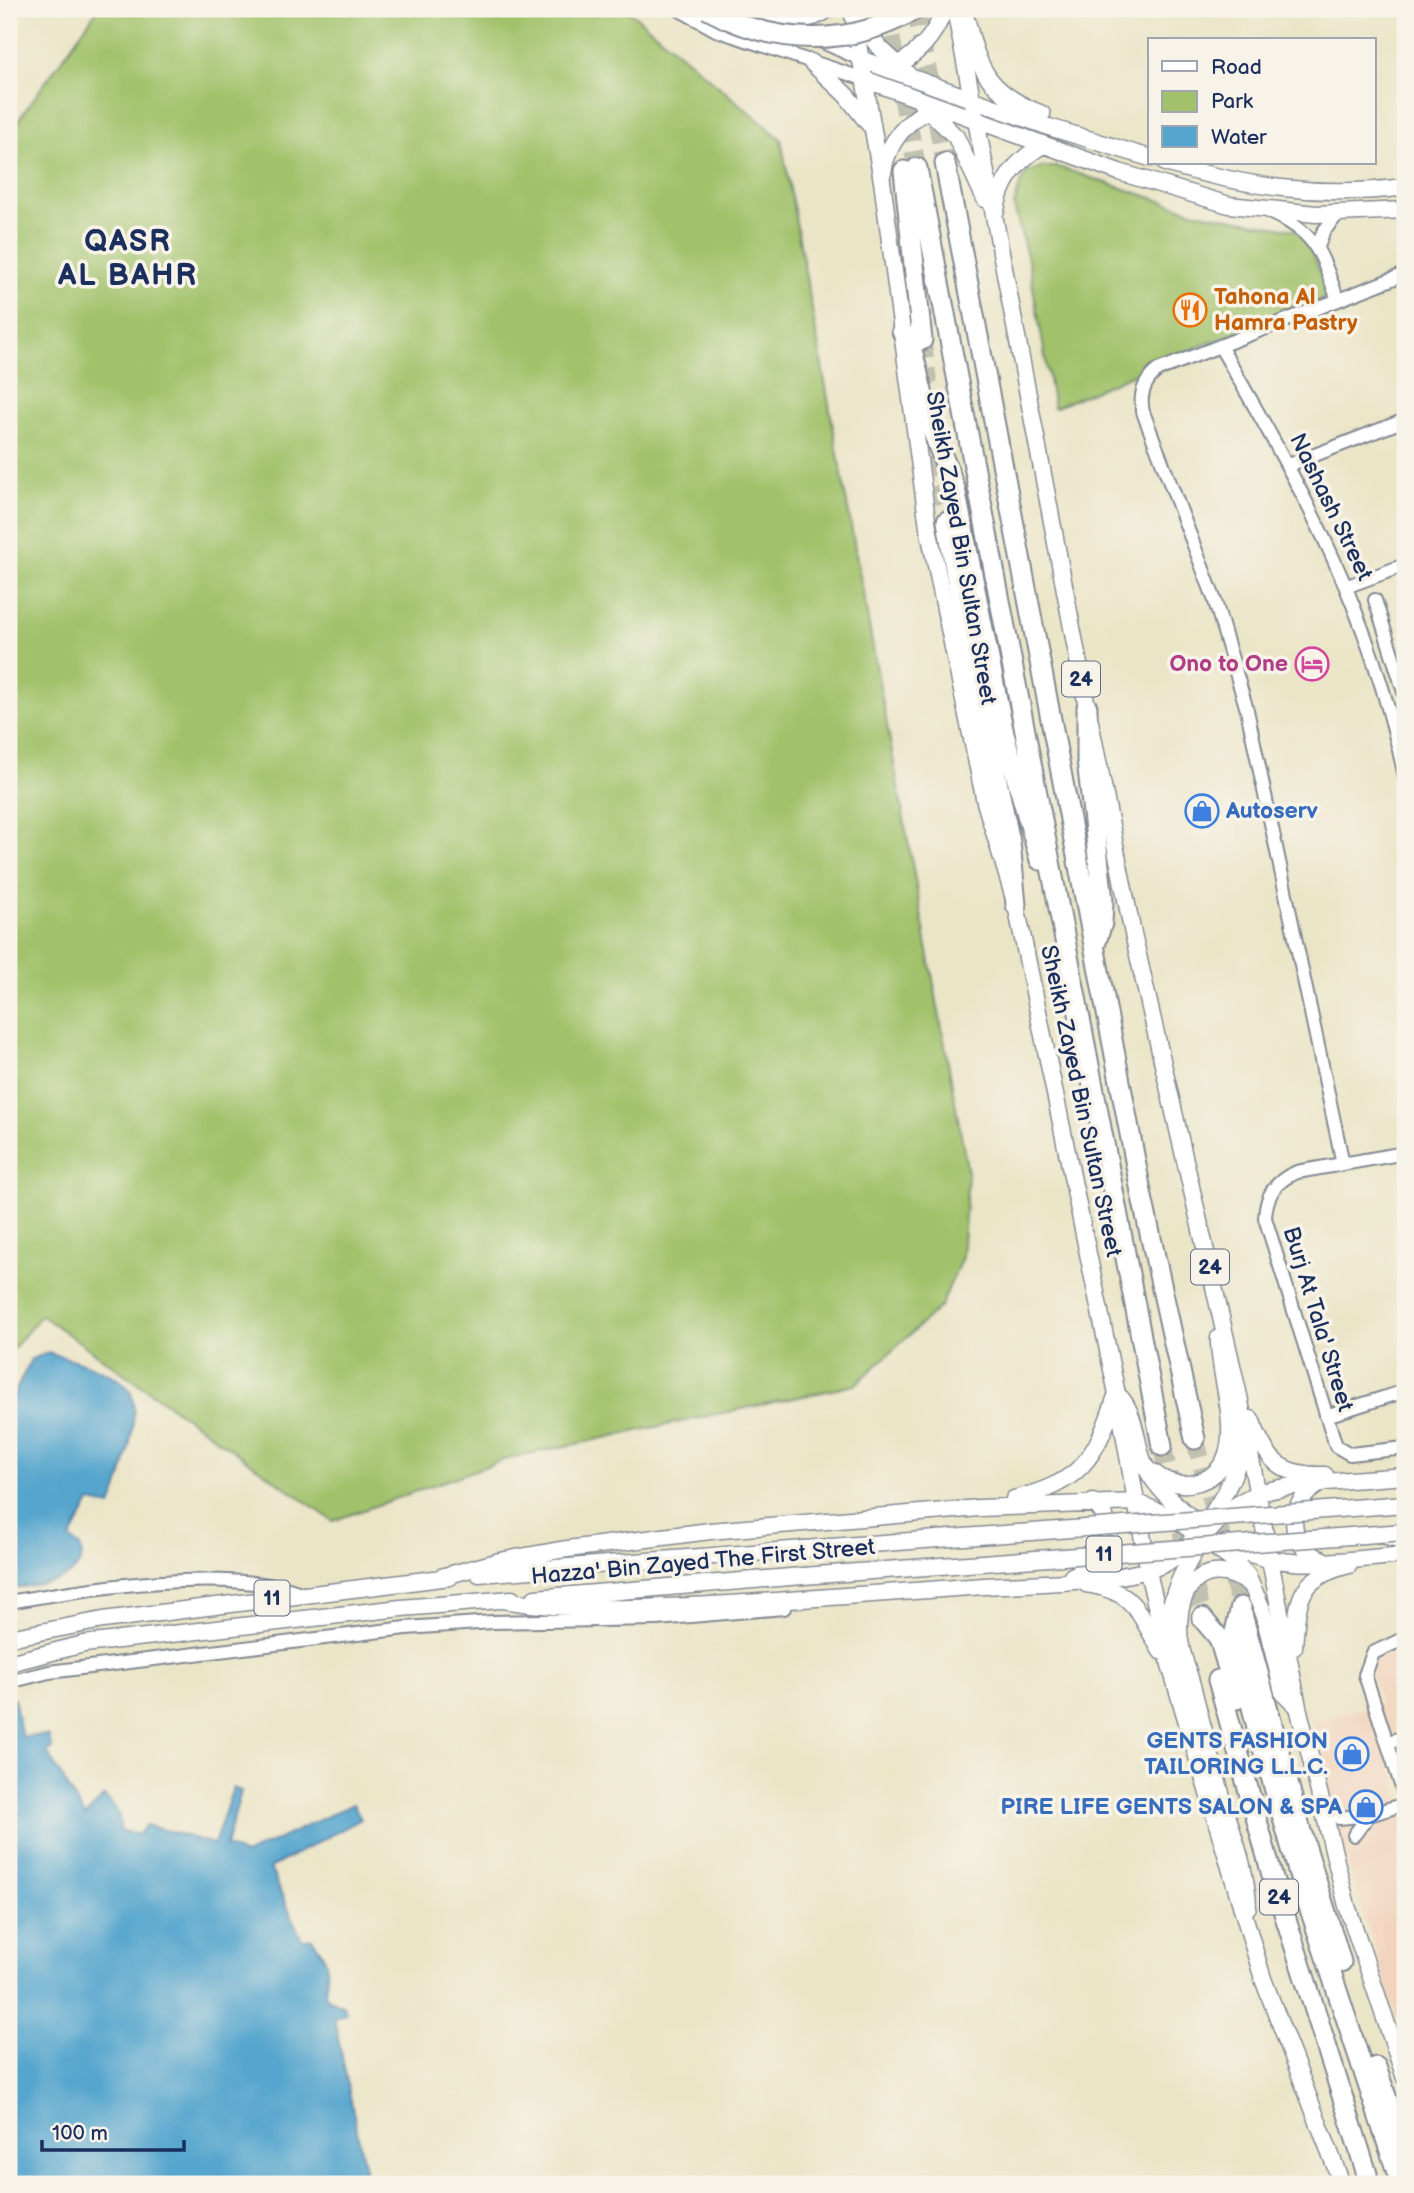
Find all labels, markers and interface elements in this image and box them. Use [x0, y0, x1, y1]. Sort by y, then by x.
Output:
legend [1148, 38, 1376, 164]
text: Road [1211, 55, 1262, 80]
text: Park [1211, 89, 1254, 114]
text: Water [1211, 125, 1267, 150]
district label: QASR AL BAHR [57, 224, 198, 294]
place label: Tahona Al Hamra Pastry [1214, 283, 1358, 337]
restaurant icon: Tahona Al Hamra Pastry [1171, 291, 1209, 329]
street label: Sheikh Zayed Bin Sultan Street [920, 389, 1002, 707]
street label: Nashash Street [1283, 429, 1379, 585]
hotel icon: Ono to One [1293, 645, 1331, 683]
place label: Ono to One [1169, 650, 1288, 678]
road number: 24 [1062, 662, 1100, 696]
shop icon: Autoserv [1183, 792, 1221, 830]
place label: Autoserv [1225, 797, 1318, 825]
street label: Sheikh Zayed Bin Sultan Street [1034, 943, 1128, 1259]
street label: Burj At Tala' Street [1277, 1223, 1359, 1415]
road number: 24 [1191, 1250, 1229, 1284]
street label: Hazza' Bin Zayed The First Street [530, 1533, 876, 1591]
road number: 11 [1086, 1536, 1122, 1572]
road number: 11 [254, 1580, 290, 1616]
place label: GENTS FASHION TAILORING L.L.C. [1144, 1727, 1328, 1781]
shop icon: GENTS FASHION TAILORING L.L.C. [1333, 1735, 1371, 1773]
shop icon: PIRE LIFE GENTS SALON & SPA [1347, 1788, 1385, 1826]
place label: PIRE LIFE GENTS SALON & SPA [1000, 1793, 1343, 1821]
road number: 24 [1260, 1880, 1298, 1914]
scale bar [42, 2109, 184, 2153]
text: 100 m [52, 2121, 108, 2146]

